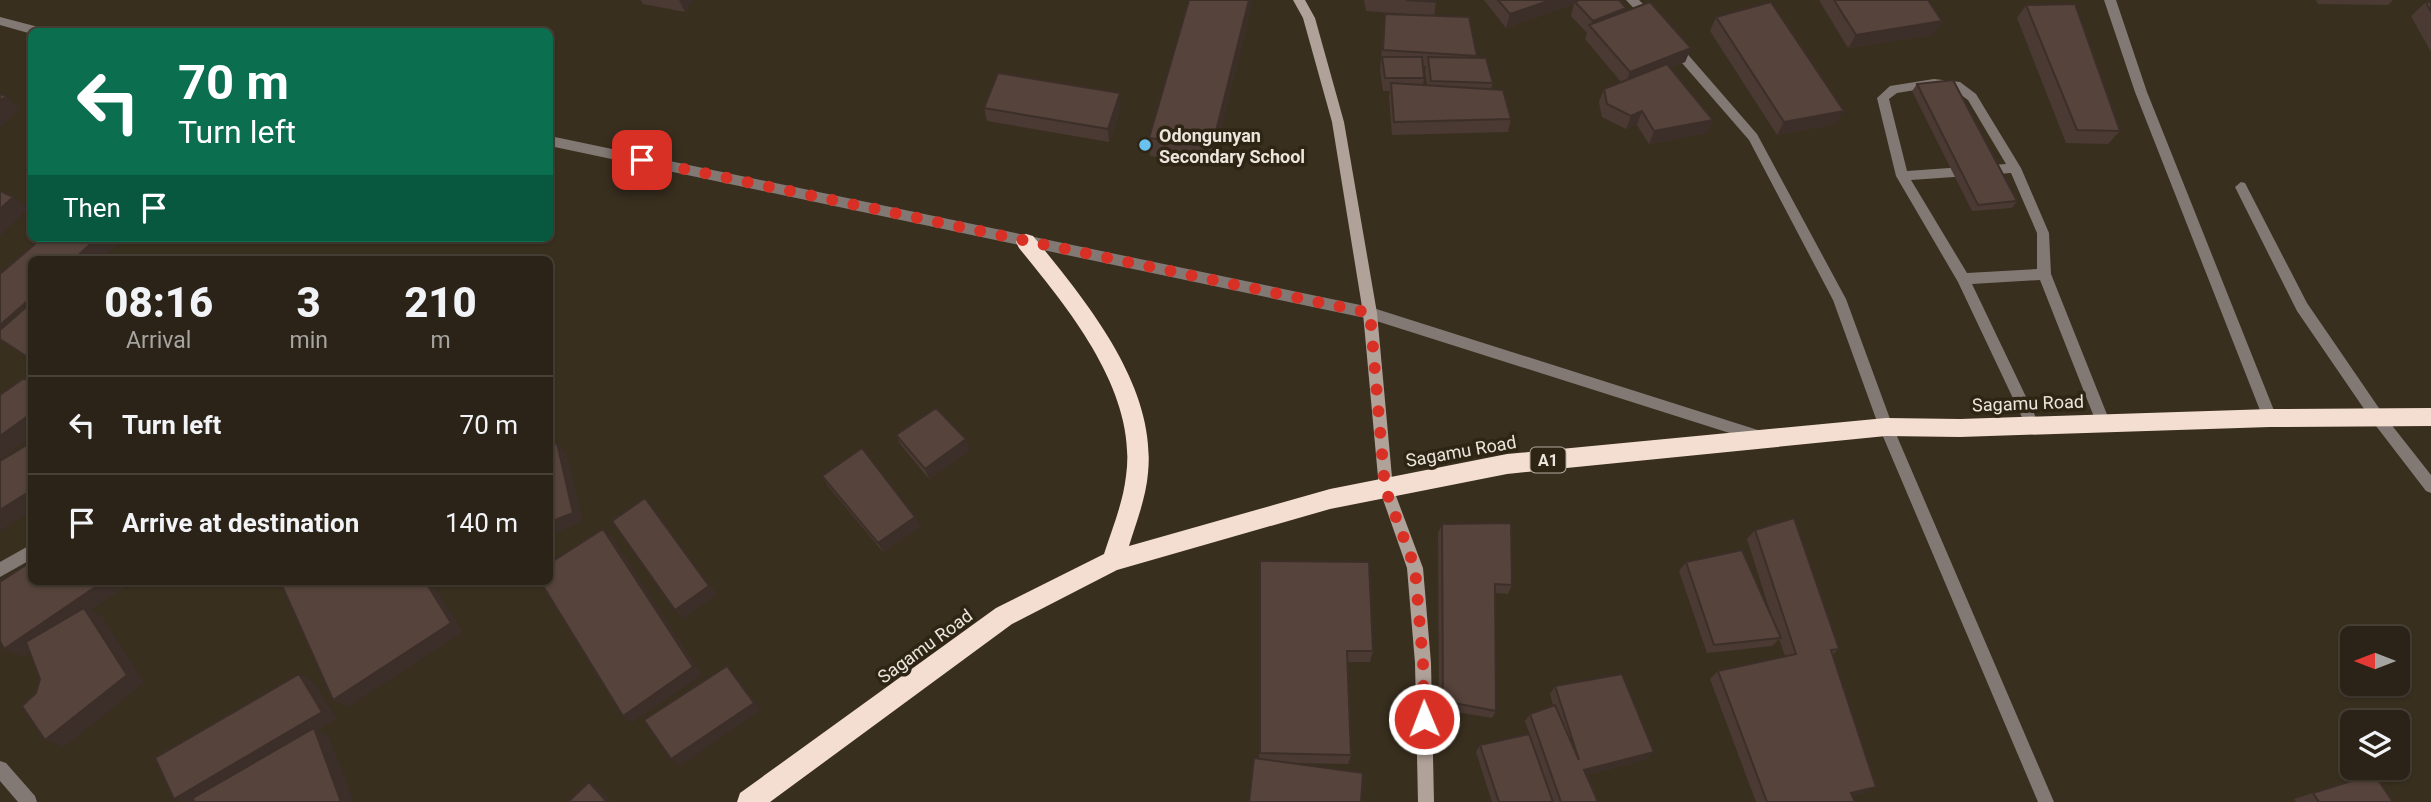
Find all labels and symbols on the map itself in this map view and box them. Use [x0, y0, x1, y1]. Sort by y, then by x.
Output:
place label: Odongunyan Secondary School [1159, 125, 1305, 167]
pin [612, 130, 672, 190]
marker: Odongunyan Secondary School [1137, 137, 1153, 153]
street label: Sagamu Road [1972, 391, 2084, 415]
street label: Sagamu Road [1404, 431, 1518, 471]
road number: A1 [1530, 447, 1566, 472]
street label: Sagamu Road [874, 605, 976, 687]
north arrow [2340, 626, 2410, 696]
position arrow [1387, 682, 1461, 756]

